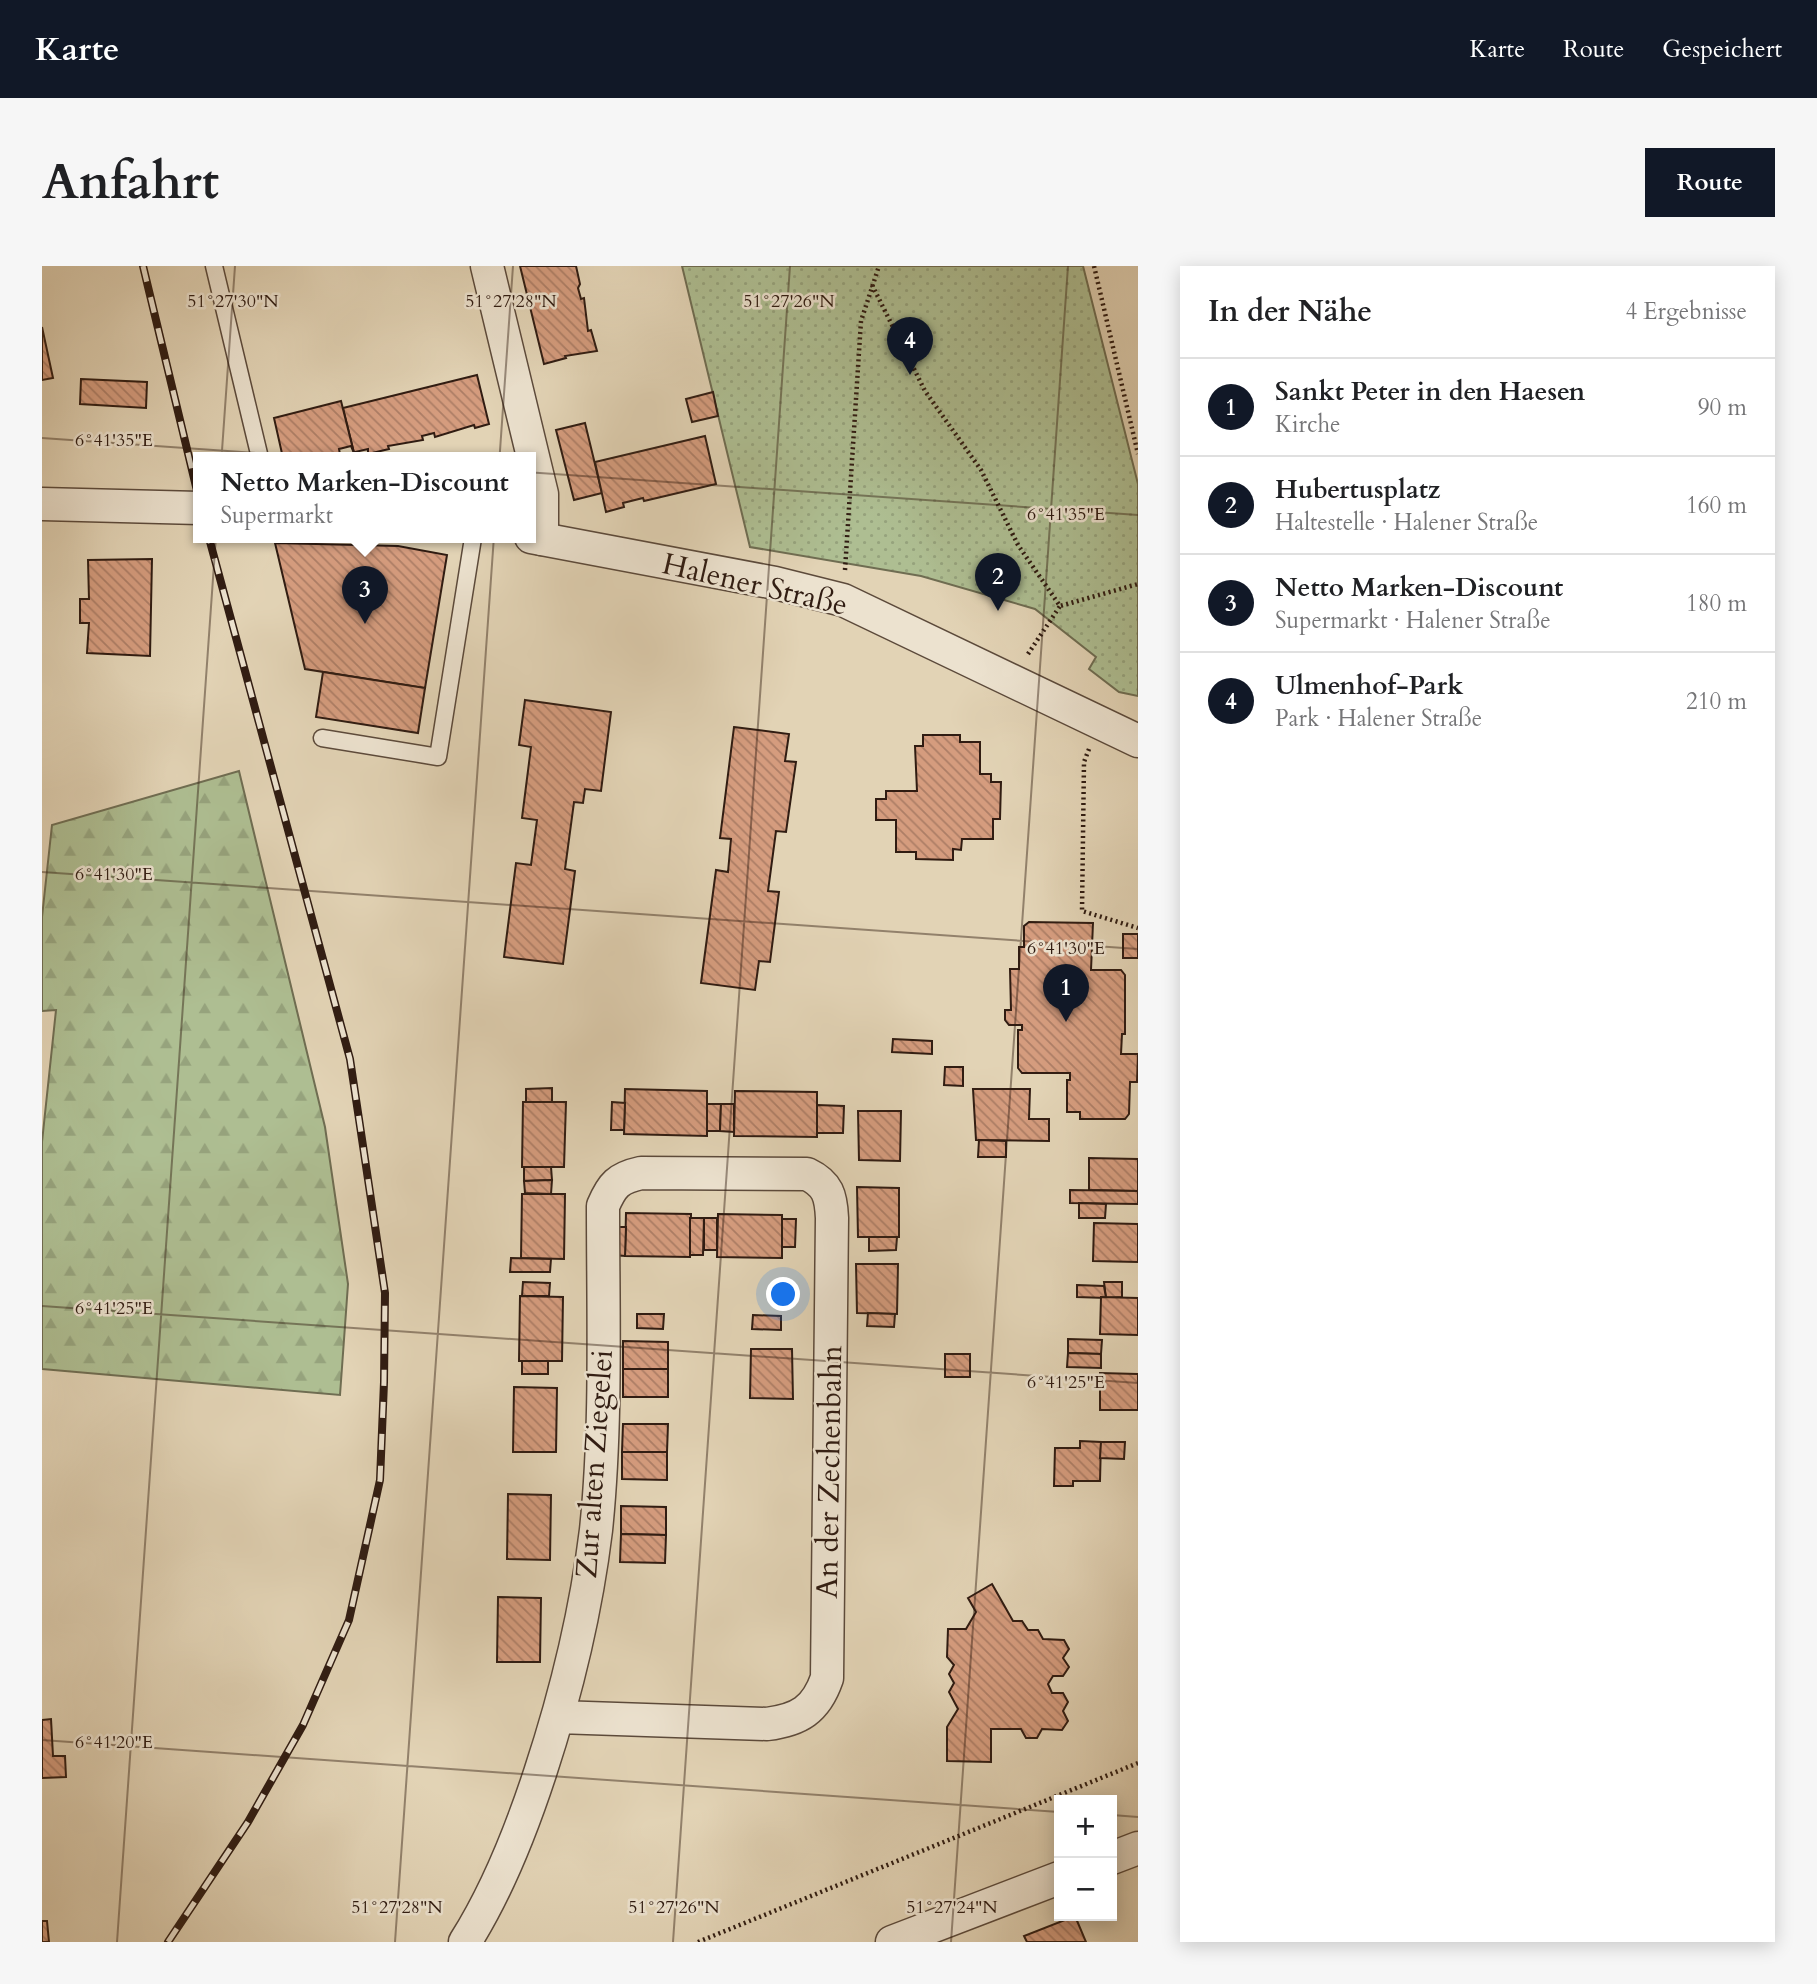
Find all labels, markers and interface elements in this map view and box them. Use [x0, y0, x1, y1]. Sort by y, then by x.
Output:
text: Karte [35, 27, 119, 72]
text: Karte [1470, 33, 1525, 66]
text: Route [1563, 33, 1624, 66]
text: Gespeichert [1662, 33, 1782, 66]
button: Route [1645, 148, 1775, 217]
text: Anfahrt [42, 149, 219, 216]
text: 51°27'30"N [187, 289, 279, 314]
text: 51°27'28"N [465, 289, 557, 314]
text: 51°27'26"N [743, 289, 835, 314]
text: In der Nähe [1208, 291, 1372, 332]
text: 4 Ergebnisse [1625, 296, 1747, 327]
pin: 4 [887, 317, 933, 375]
text: Sankt Peter in den Haesen [1275, 374, 1585, 409]
text: 1 [1225, 392, 1237, 423]
text: 90 m [1698, 392, 1747, 423]
text: Kirche [1275, 409, 1341, 440]
text: 6°41'35"E [75, 428, 153, 453]
popup [193, 452, 536, 543]
text: Netto Marken-Discount [220, 465, 509, 500]
text: Hubertusplatz [1275, 472, 1441, 507]
text: 2 [1225, 490, 1237, 521]
text: 160 m [1686, 490, 1747, 521]
text: Supermarkt [220, 500, 333, 531]
text: 6°41'35"E [1027, 502, 1105, 527]
text: Haltestelle · Halener Straße [1275, 507, 1538, 538]
street label: Halener Straße [658, 543, 852, 626]
pin: 2 [975, 553, 1021, 611]
pin: 3 [342, 566, 388, 624]
text: Netto Marken-Discount [1275, 570, 1563, 605]
text: 3 [1225, 588, 1237, 619]
text: 180 m [1686, 588, 1747, 619]
text: Supermarkt · Halener Straße [1275, 605, 1551, 636]
text: Ulmenhof-Park [1275, 668, 1463, 703]
text: 4 [1225, 686, 1237, 717]
text: 210 m [1686, 686, 1747, 717]
text: Park · Halener Straße [1275, 703, 1482, 734]
text: 6°41'30"E [75, 862, 153, 887]
text: 6°41'30"E [1027, 936, 1105, 961]
pin: 1 [1043, 964, 1089, 1022]
your location [766, 1277, 800, 1311]
text: 6°41'25"E [75, 1296, 153, 1321]
street label: An der Zechenbahn [807, 1345, 852, 1599]
street label: Zur alten Ziegelei [566, 1348, 623, 1580]
text: 6°41'25"E [1027, 1370, 1105, 1395]
text: 6°41'20"E [75, 1730, 153, 1755]
map controls [1054, 1795, 1117, 1921]
button: + [1054, 1795, 1117, 1858]
button: − [1054, 1858, 1117, 1921]
text: 51°27'28"N [351, 1895, 443, 1920]
text: 51°27'26"N [628, 1895, 720, 1920]
text: 51°27'24"N [906, 1895, 998, 1920]

